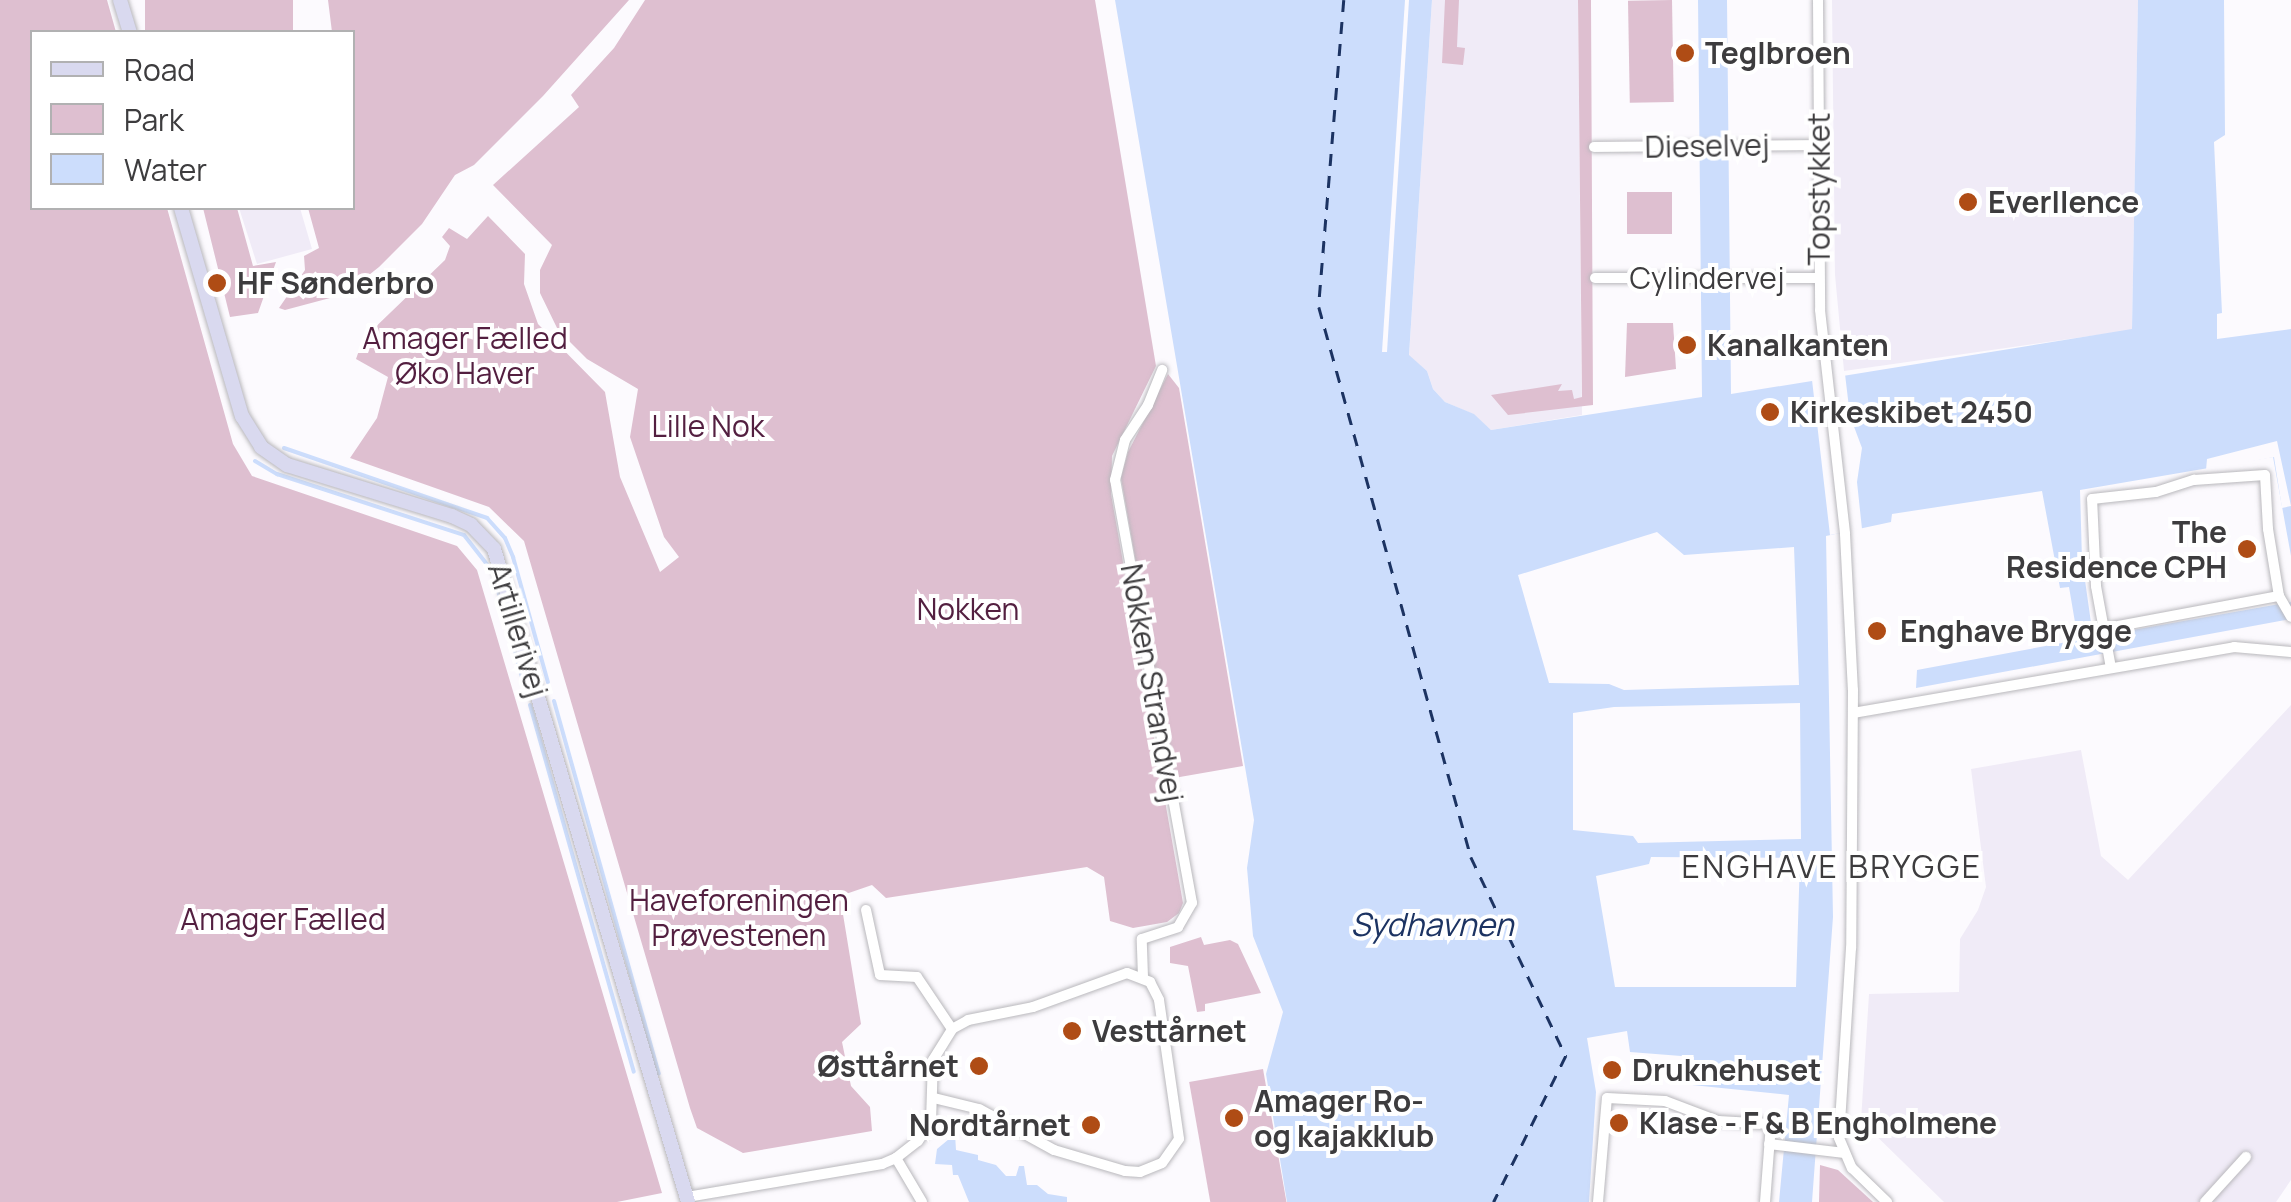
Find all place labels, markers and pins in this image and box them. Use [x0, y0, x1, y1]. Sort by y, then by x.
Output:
place label: Teglbroen [1705, 35, 1851, 71]
marker: Teglbroen [1674, 42, 1696, 64]
place label: Everllence [1988, 184, 2139, 220]
marker: Everllence [1957, 191, 1979, 213]
place label: HF Sønderbro [237, 265, 434, 301]
marker: HF Sønderbro [206, 272, 228, 294]
place label: Kanalkanten [1707, 327, 1889, 363]
marker: Kanalkanten [1676, 334, 1698, 356]
place label: Kirkeskibet 2450 [1790, 394, 2033, 430]
marker: Kirkeskibet 2450 [1759, 401, 1781, 423]
place label: The Residence CPH [2006, 514, 2227, 584]
marker: The Residence CPH [2236, 538, 2258, 560]
place label: Enghave Brygge [1900, 613, 2132, 649]
marker: Enghave Brygge [1864, 618, 1890, 644]
place label: Vesttårnet [1092, 1013, 1247, 1049]
marker: Vesttårnet [1061, 1020, 1083, 1042]
place label: Østtårnet [817, 1048, 959, 1084]
place label: Druknehuset [1632, 1052, 1821, 1088]
marker: Østtårnet [968, 1055, 990, 1077]
marker: Druknehuset [1601, 1059, 1623, 1081]
place label: Amager Ro- og kajakklub [1254, 1083, 1434, 1154]
place label: Klase - F & B Engholmene [1639, 1105, 1997, 1141]
place label: Nordtårnet [909, 1107, 1071, 1143]
marker: Amager Ro- og kajakklub [1223, 1107, 1245, 1129]
marker: Klase - F & B Engholmene [1608, 1112, 1630, 1134]
marker: Nordtårnet [1080, 1114, 1102, 1136]

